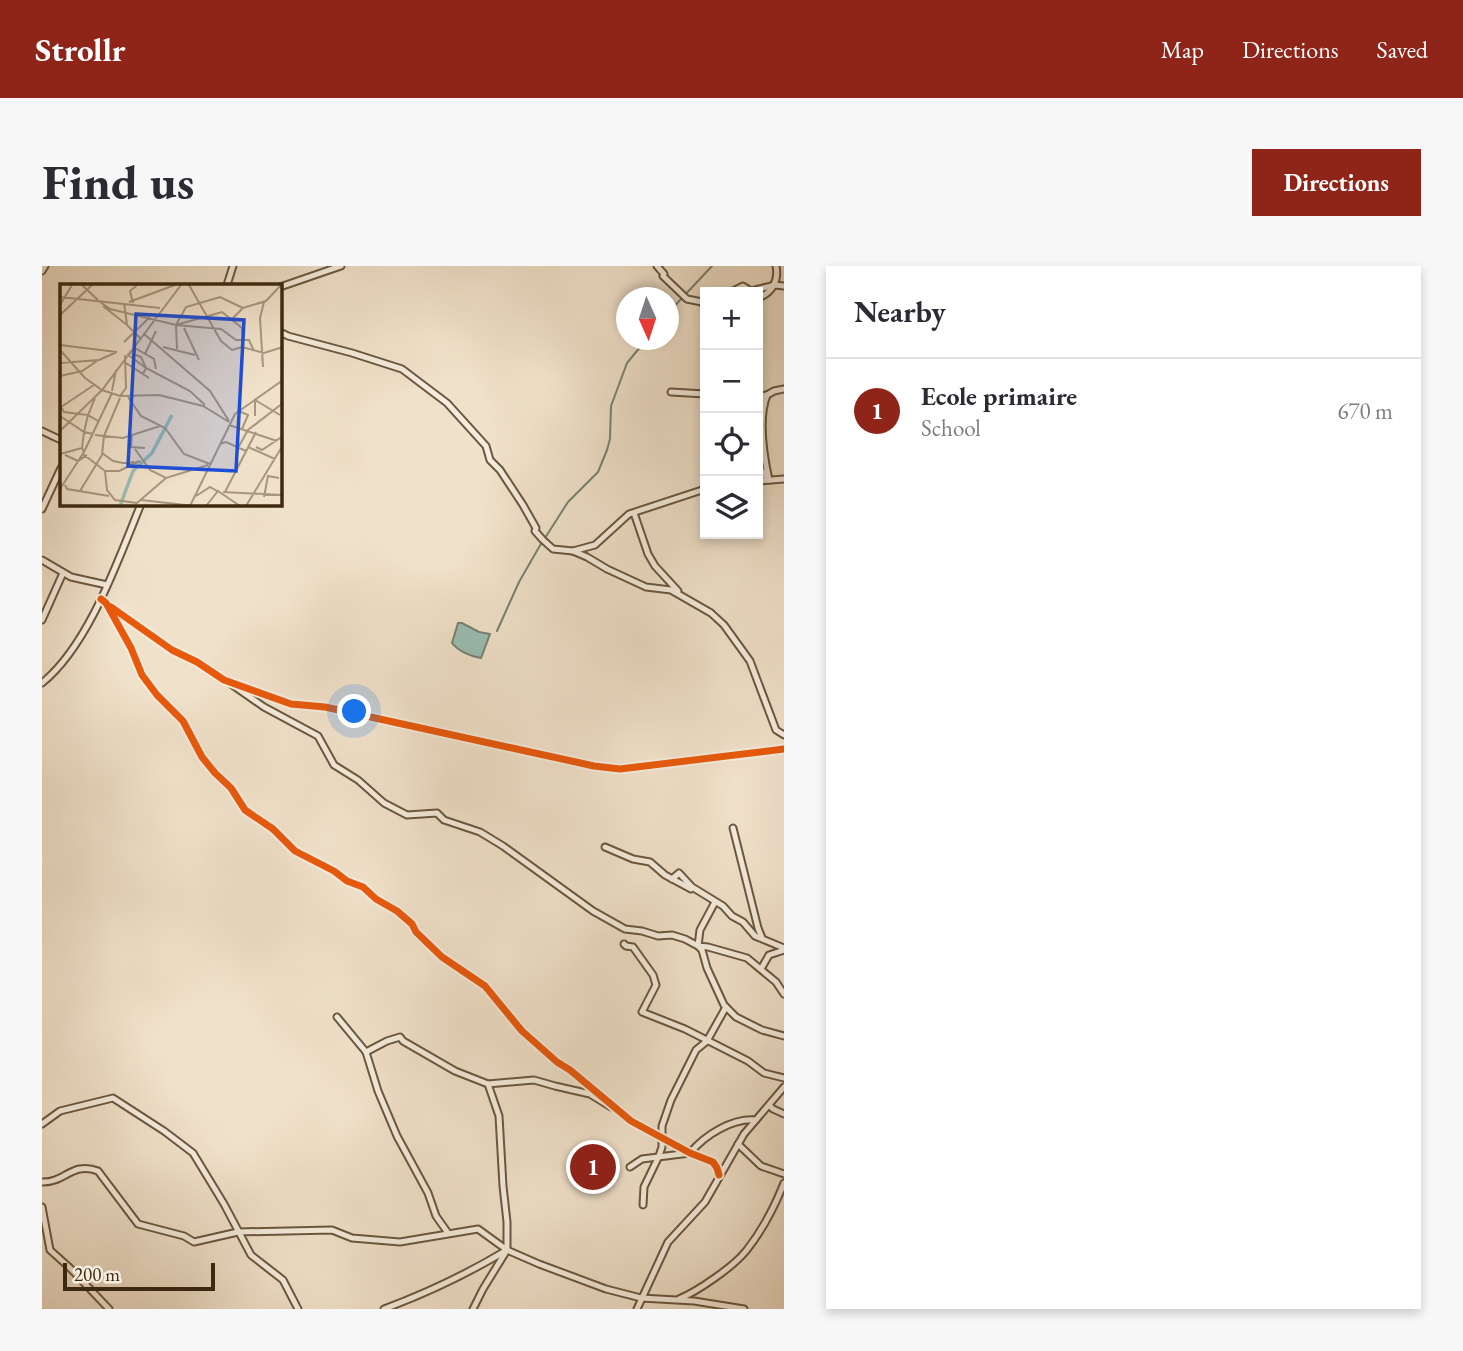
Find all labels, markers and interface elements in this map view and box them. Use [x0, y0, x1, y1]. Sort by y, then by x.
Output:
text: Strollr [35, 28, 126, 71]
text: Map [1161, 34, 1204, 65]
text: Directions [1242, 34, 1339, 65]
text: Saved [1377, 34, 1428, 65]
button: Directions [1252, 149, 1421, 216]
text: Find us [42, 150, 194, 214]
inset map [60, 284, 282, 506]
north arrow [616, 287, 679, 350]
map controls [700, 287, 763, 539]
button: + [700, 287, 763, 350]
text: Nearby [854, 292, 946, 331]
button: − [700, 350, 763, 413]
text: Ecole primaire [921, 379, 1077, 413]
text: 1 [871, 396, 883, 426]
text: 670 m [1337, 396, 1393, 426]
button: locate [700, 413, 763, 476]
text: School [921, 413, 981, 443]
button: layers [700, 476, 763, 539]
your location [337, 694, 371, 728]
pin: 1 [570, 1141, 616, 1193]
scale bar [63, 1260, 215, 1292]
text: 200 m [74, 1262, 120, 1287]

